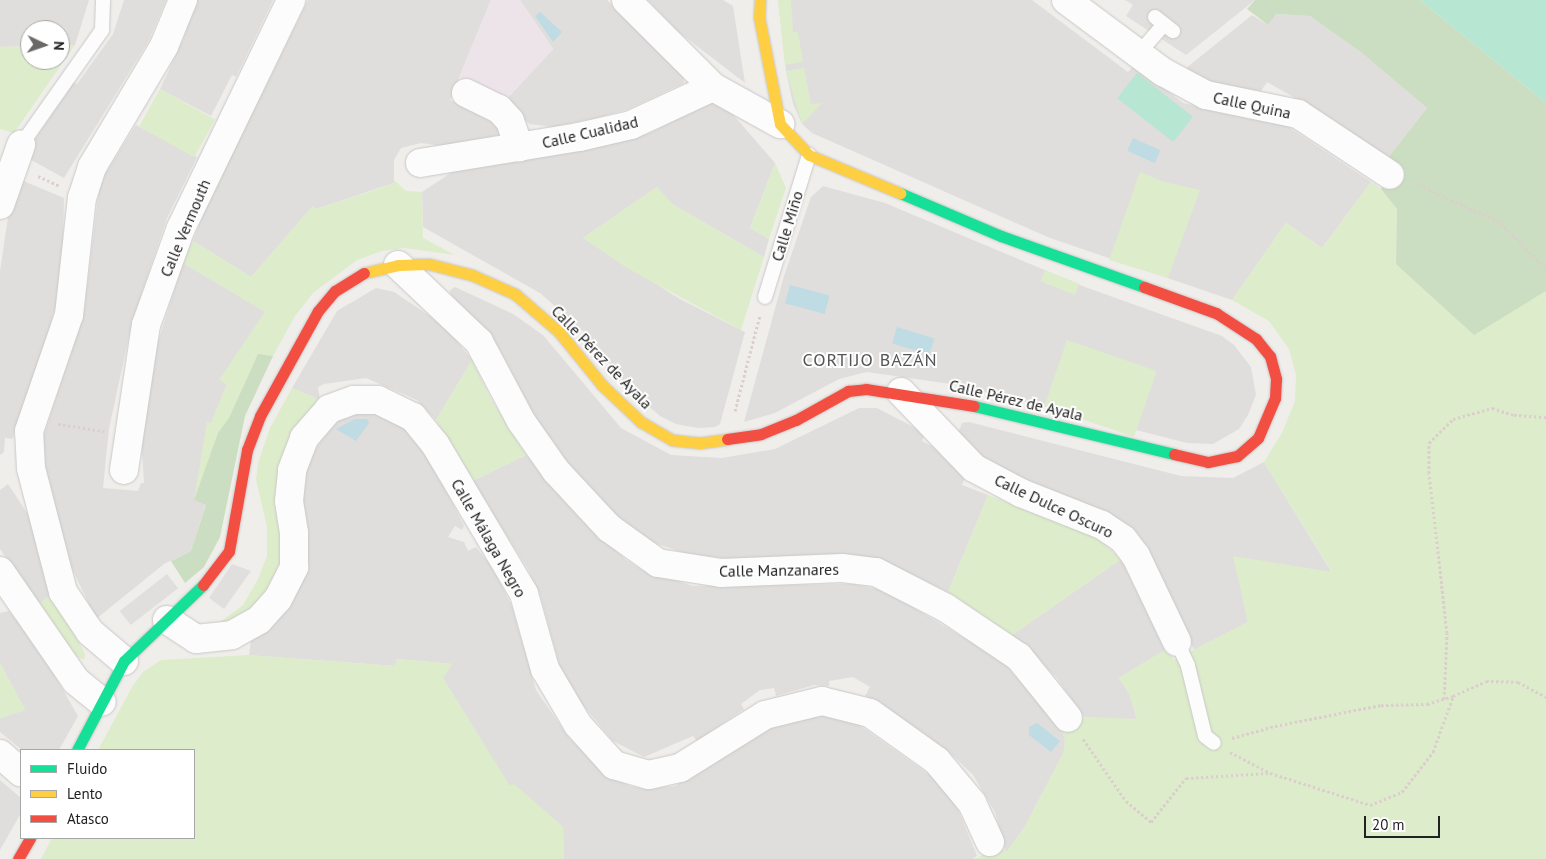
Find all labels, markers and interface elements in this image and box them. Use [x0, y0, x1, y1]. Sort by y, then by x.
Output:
north arrow [20, 20, 70, 70]
text: N [50, 41, 68, 51]
street label: Calle Quina [1211, 87, 1293, 123]
street label: Calle Cualidad [540, 112, 640, 152]
street label: Calle Vermouth [156, 176, 214, 280]
street label: Calle Miño [767, 188, 807, 264]
street label: Calle Pérez de Ayala [547, 301, 657, 413]
district label: CORTIJO BAZÁN [801, 349, 939, 371]
street label: Calle Pérez de Ayala [947, 375, 1085, 425]
street label: Calle Dulce Oscuro [991, 470, 1117, 542]
street label: Calle Málaga Negro [447, 475, 531, 601]
street label: Calle Manzanares [719, 559, 839, 581]
legend [20, 749, 195, 839]
text: Fluido [67, 759, 107, 778]
text: Lento [67, 784, 103, 803]
scale bar [1366, 806, 1442, 838]
text: Atasco [67, 809, 109, 828]
text: 20 m [1372, 815, 1405, 834]

